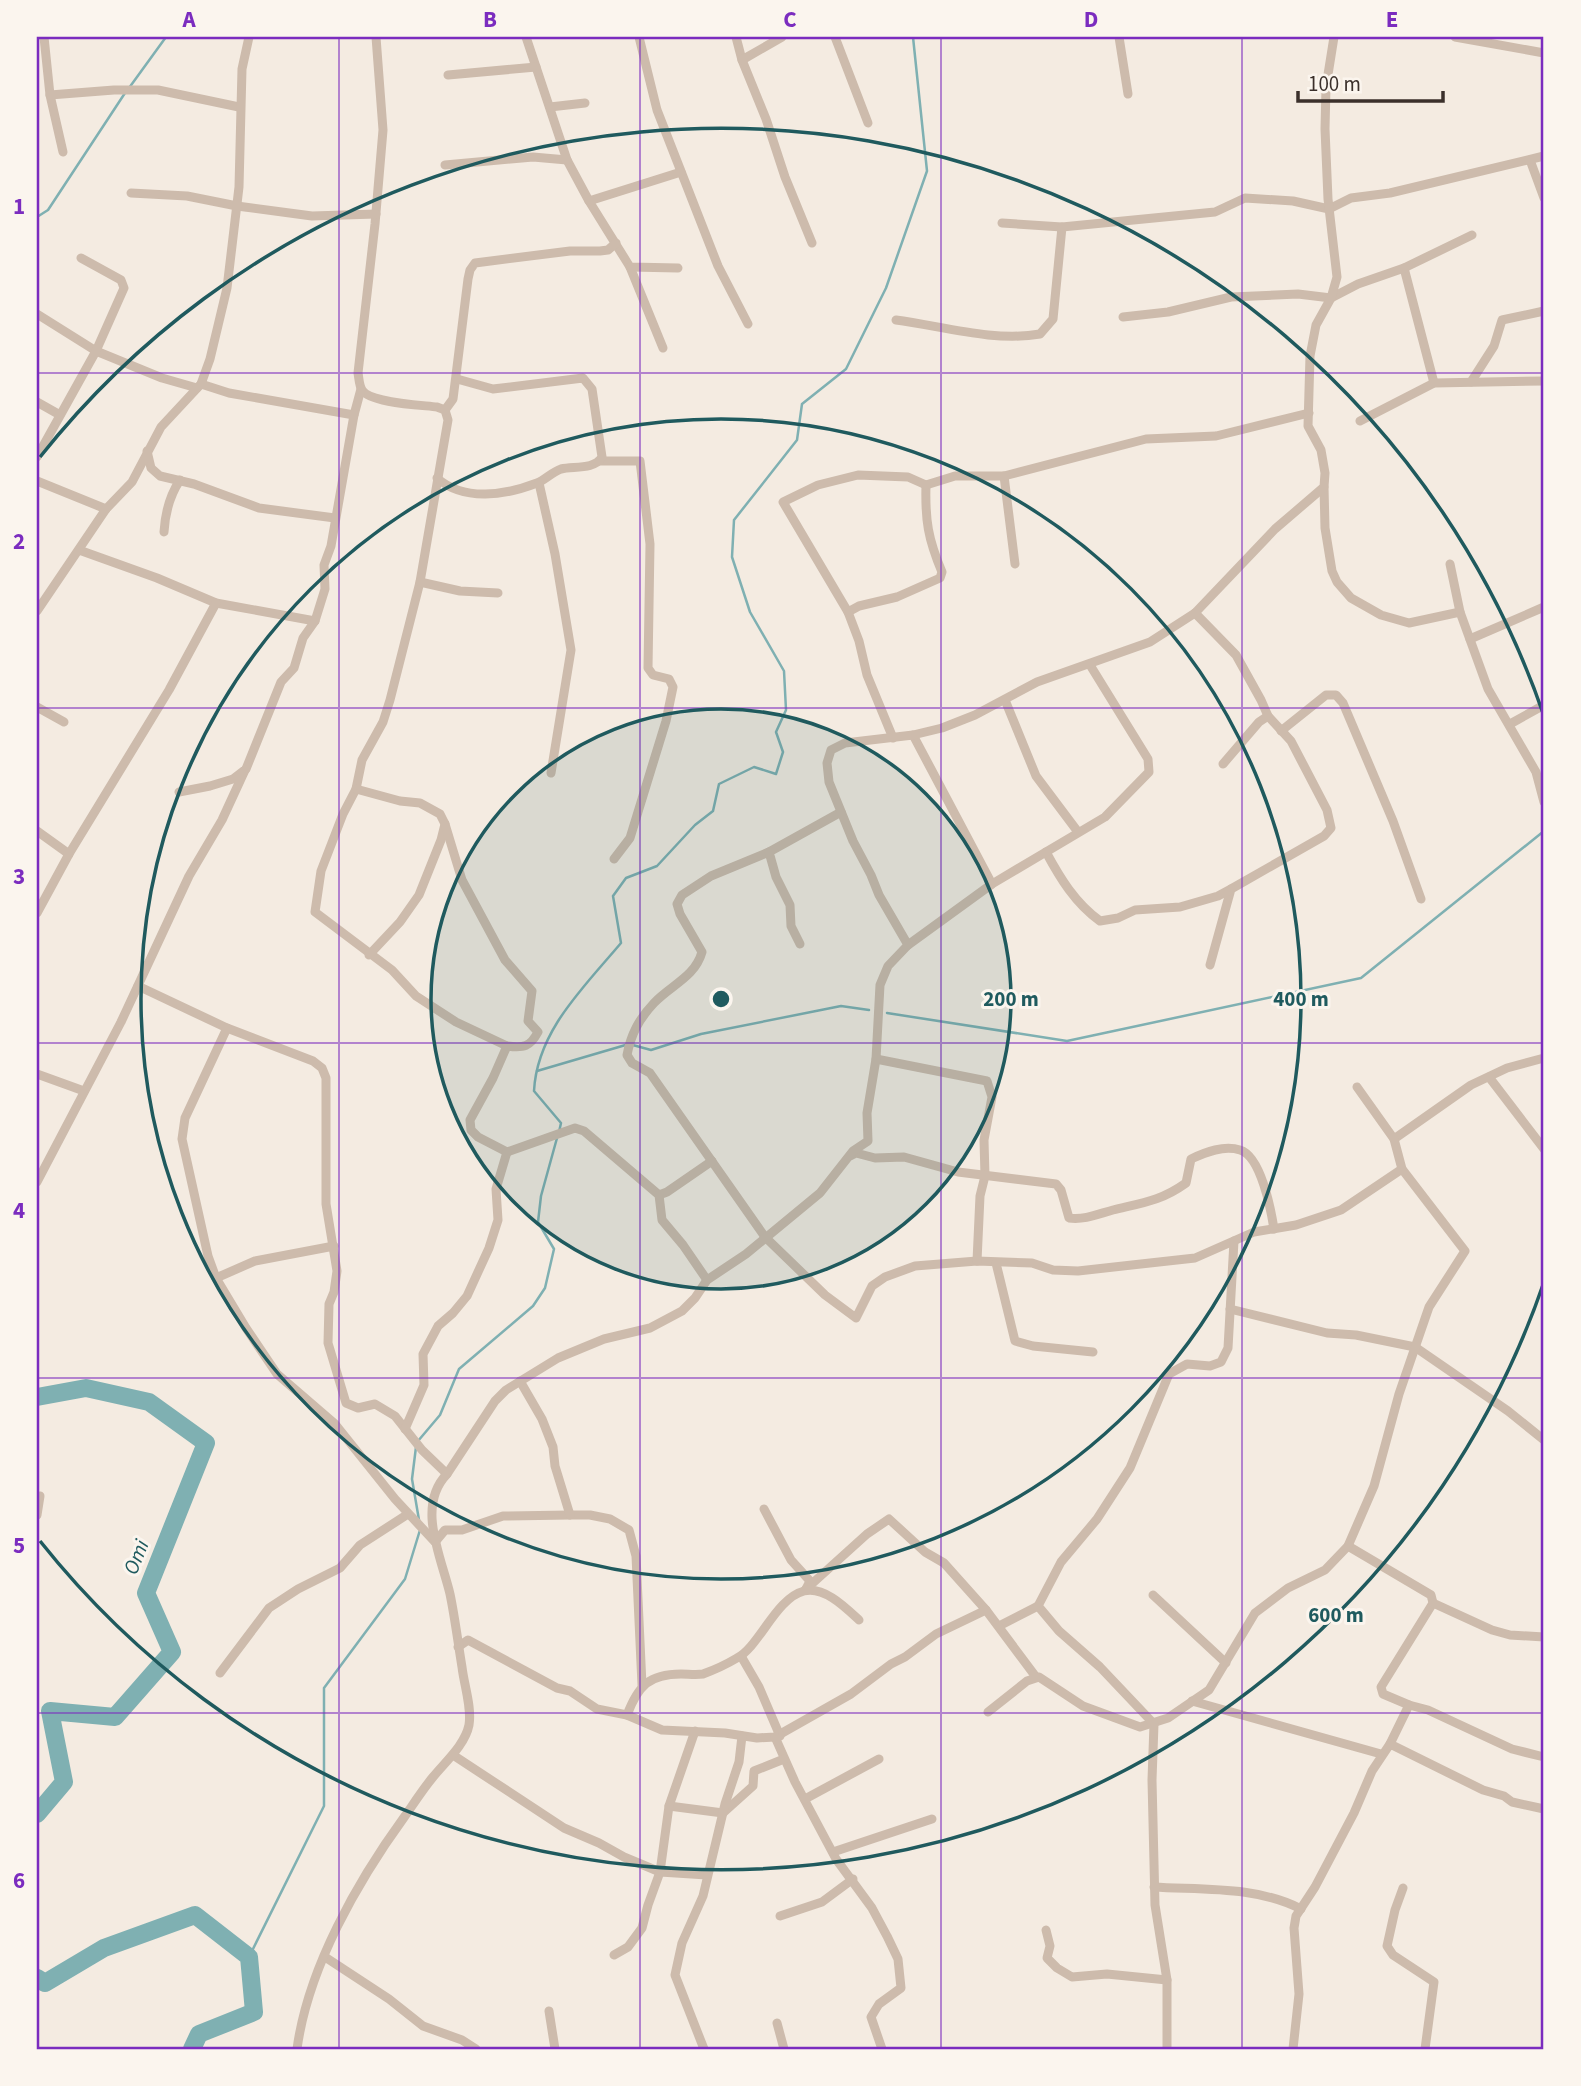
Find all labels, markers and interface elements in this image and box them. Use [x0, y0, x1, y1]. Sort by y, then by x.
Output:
text: A [181, 3, 196, 36]
text: B [483, 3, 497, 36]
text: C [783, 3, 797, 36]
text: D [1084, 3, 1098, 36]
text: E [1386, 3, 1398, 36]
scale bar [1298, 60, 1443, 104]
text: 100 m [1308, 69, 1361, 99]
text: 1 [13, 190, 25, 223]
text: 2 [13, 525, 25, 558]
text: 3 [13, 860, 25, 893]
text: 200 m [983, 984, 1039, 1014]
text: 400 m [1273, 984, 1329, 1014]
centre of rings [709, 987, 733, 1011]
text: 4 [13, 1194, 25, 1227]
text: 5 [13, 1529, 25, 1562]
water label: Omi [116, 1534, 157, 1579]
text: 600 m [1308, 1600, 1364, 1630]
text: 6 [13, 1864, 25, 1897]

